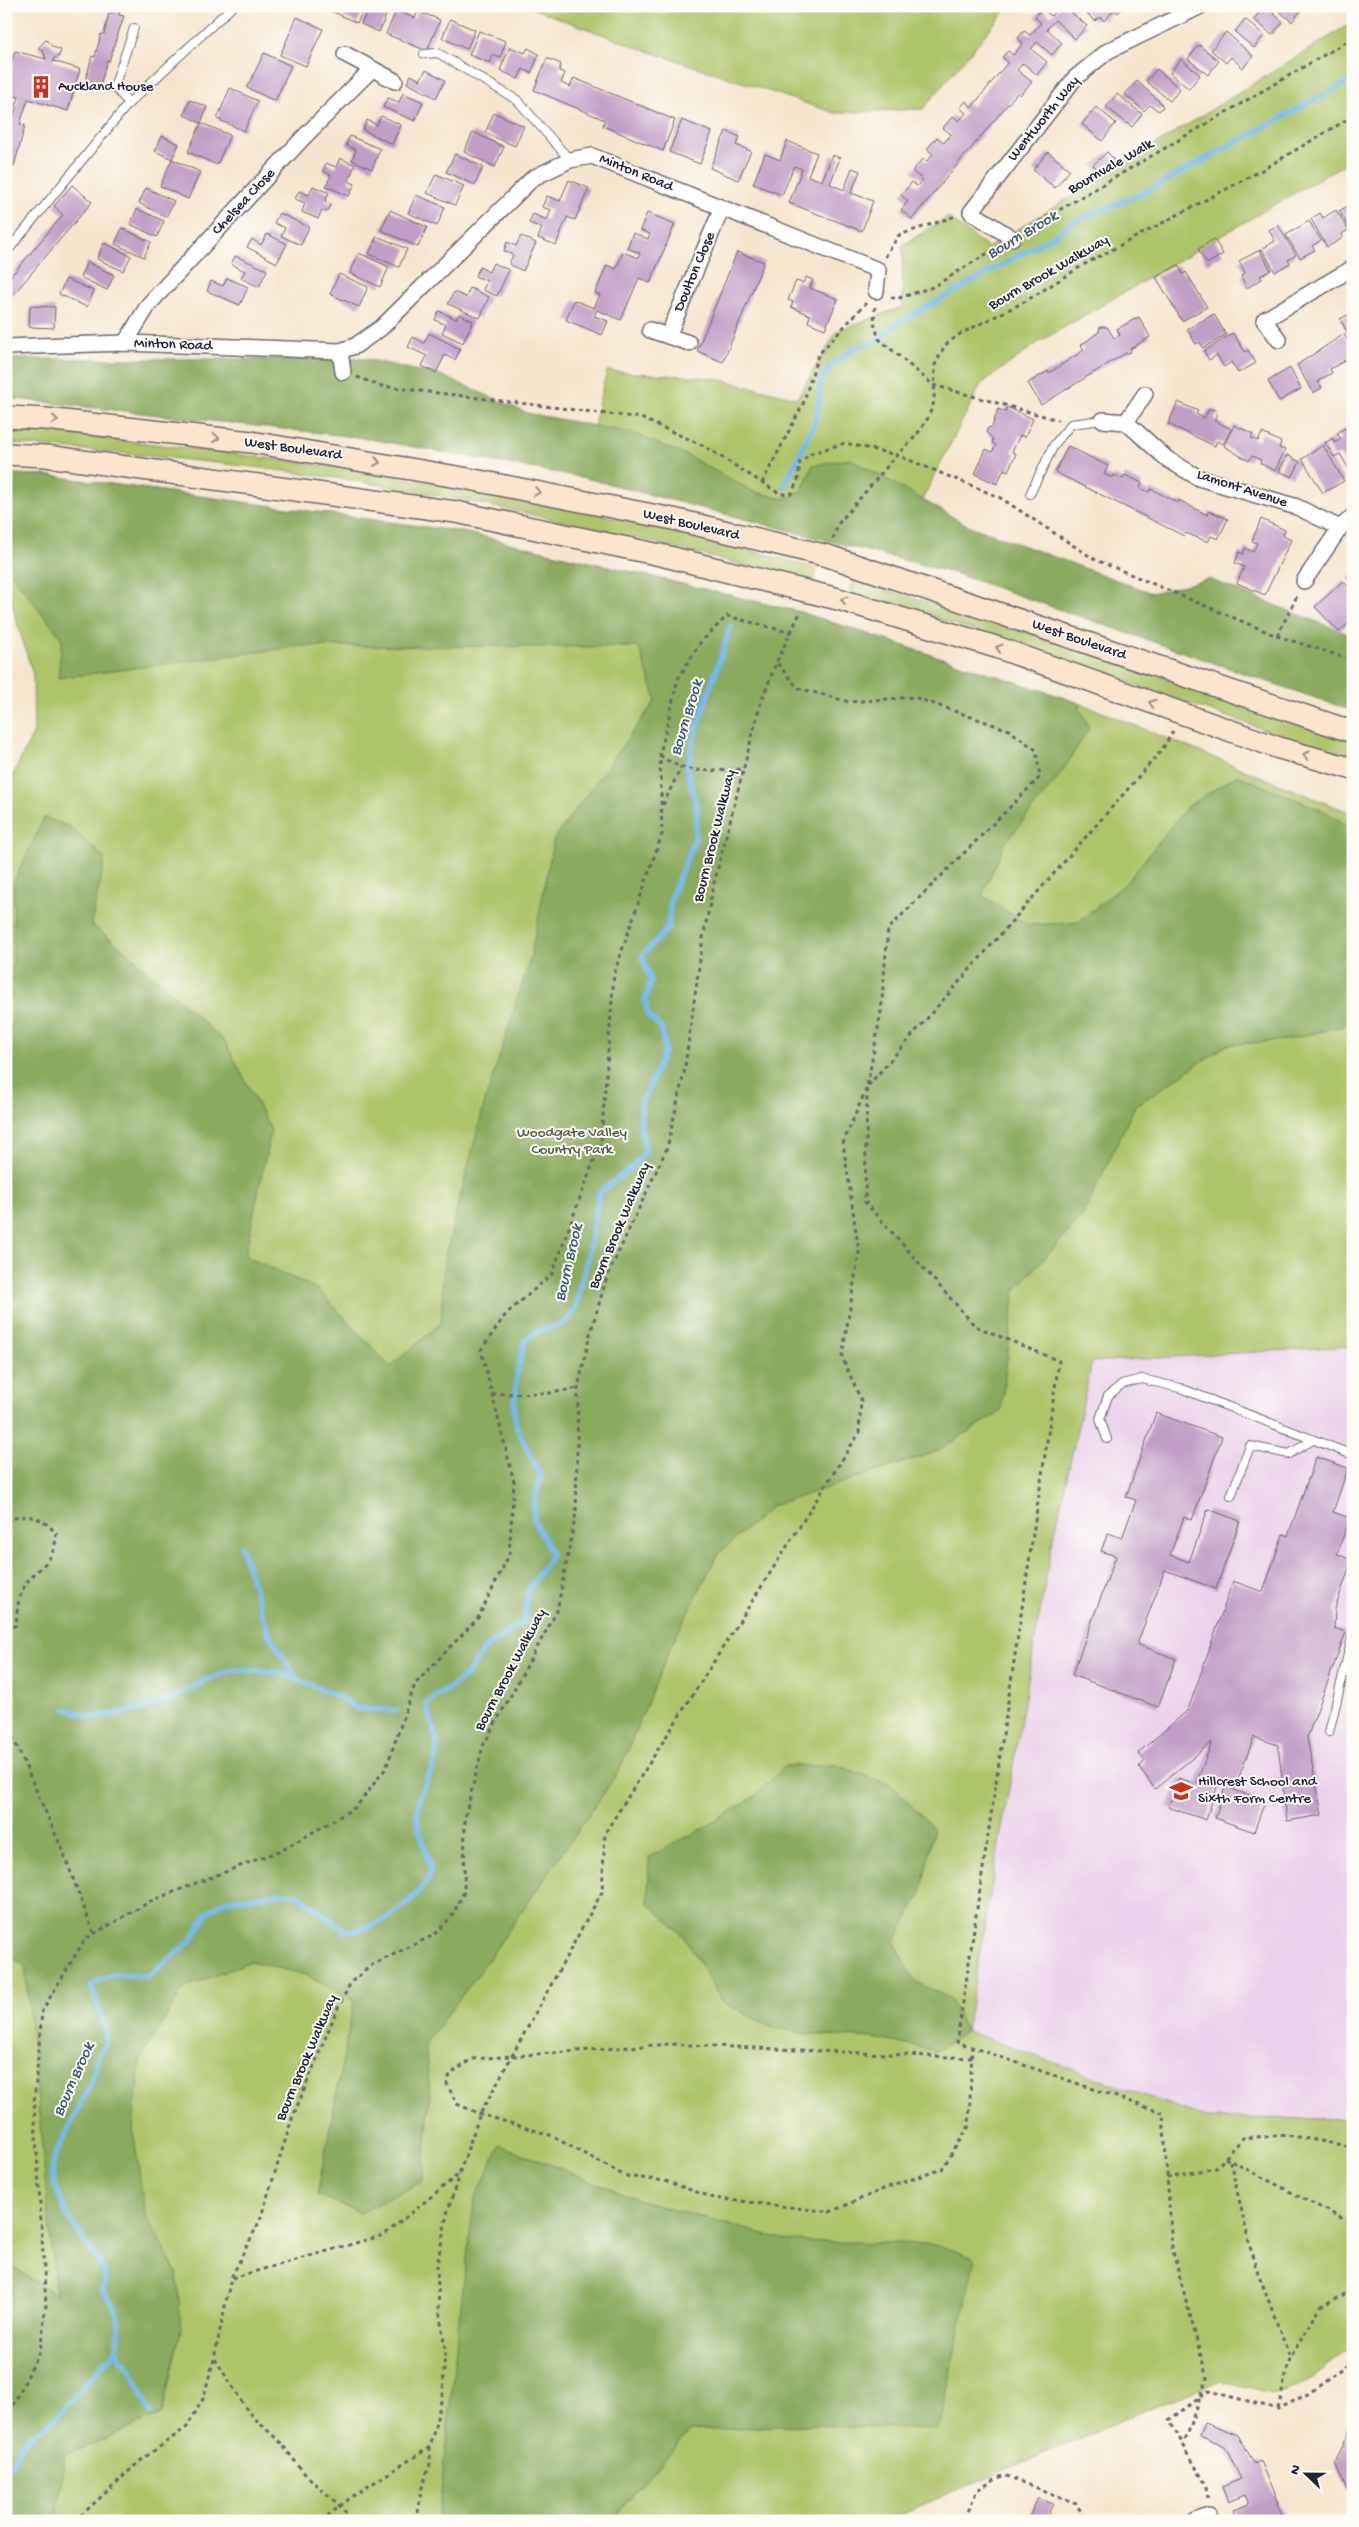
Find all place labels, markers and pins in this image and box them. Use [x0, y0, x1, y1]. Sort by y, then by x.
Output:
building icon: Auckland House [28, 74, 54, 100]
place label: Auckland House [58, 78, 154, 96]
place label: Hillcrest School and Sixth Form Centre [1198, 1773, 1318, 1808]
school or university icon: Hillcrest School and Sixth Form Centre [1168, 1778, 1194, 1804]

